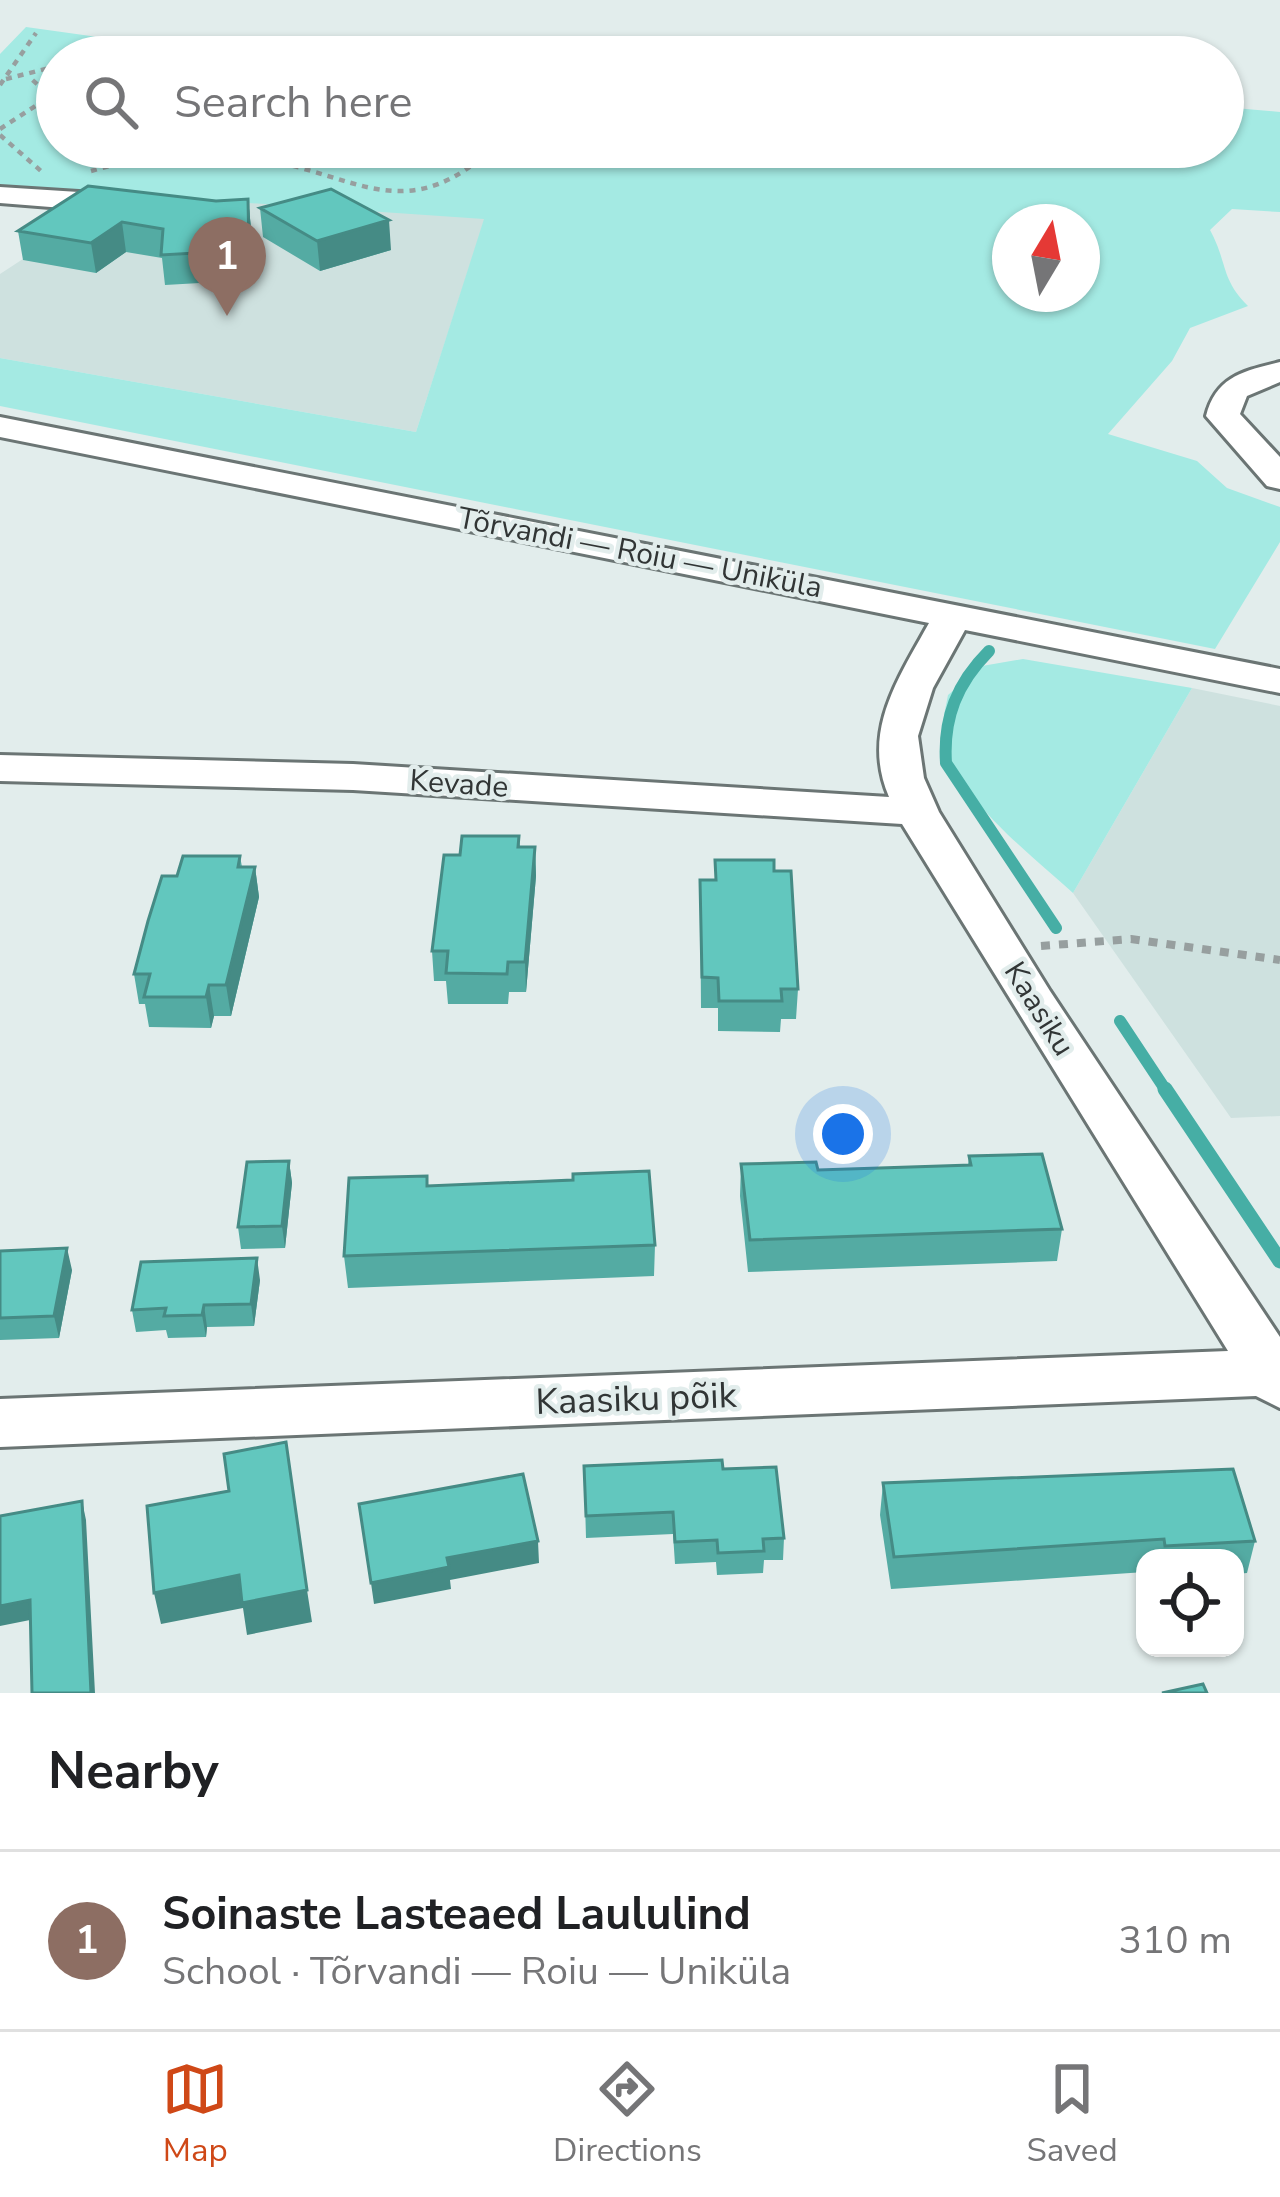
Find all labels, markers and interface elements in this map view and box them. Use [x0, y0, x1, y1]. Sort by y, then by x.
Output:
search box [36, 36, 1244, 168]
icon: search [78, 69, 144, 135]
text: Search here [174, 72, 413, 133]
north arrow [992, 204, 1100, 312]
pin: 1 [188, 217, 266, 316]
street label: Tõrvandi — Roiu — Uniküla [454, 498, 826, 608]
street label: Kevade [408, 760, 510, 808]
street label: Kaasiku [994, 954, 1084, 1064]
your location [813, 1104, 873, 1164]
street label: Kaasiku põik [535, 1371, 738, 1427]
map controls [1136, 1549, 1244, 1657]
button: locate [1136, 1549, 1244, 1657]
text: Nearby [48, 1736, 219, 1806]
text: Soinaste Lasteaed Laululind [162, 1884, 751, 1945]
text: 1 [75, 1914, 99, 1967]
text: 310 m [1118, 1914, 1232, 1967]
text: School · Tõrvandi — Roiu — Uniküla [162, 1945, 791, 1998]
tab: Map [162, 2056, 228, 2173]
tab: Directions [553, 2056, 702, 2173]
tab: Saved [1026, 2056, 1118, 2173]

